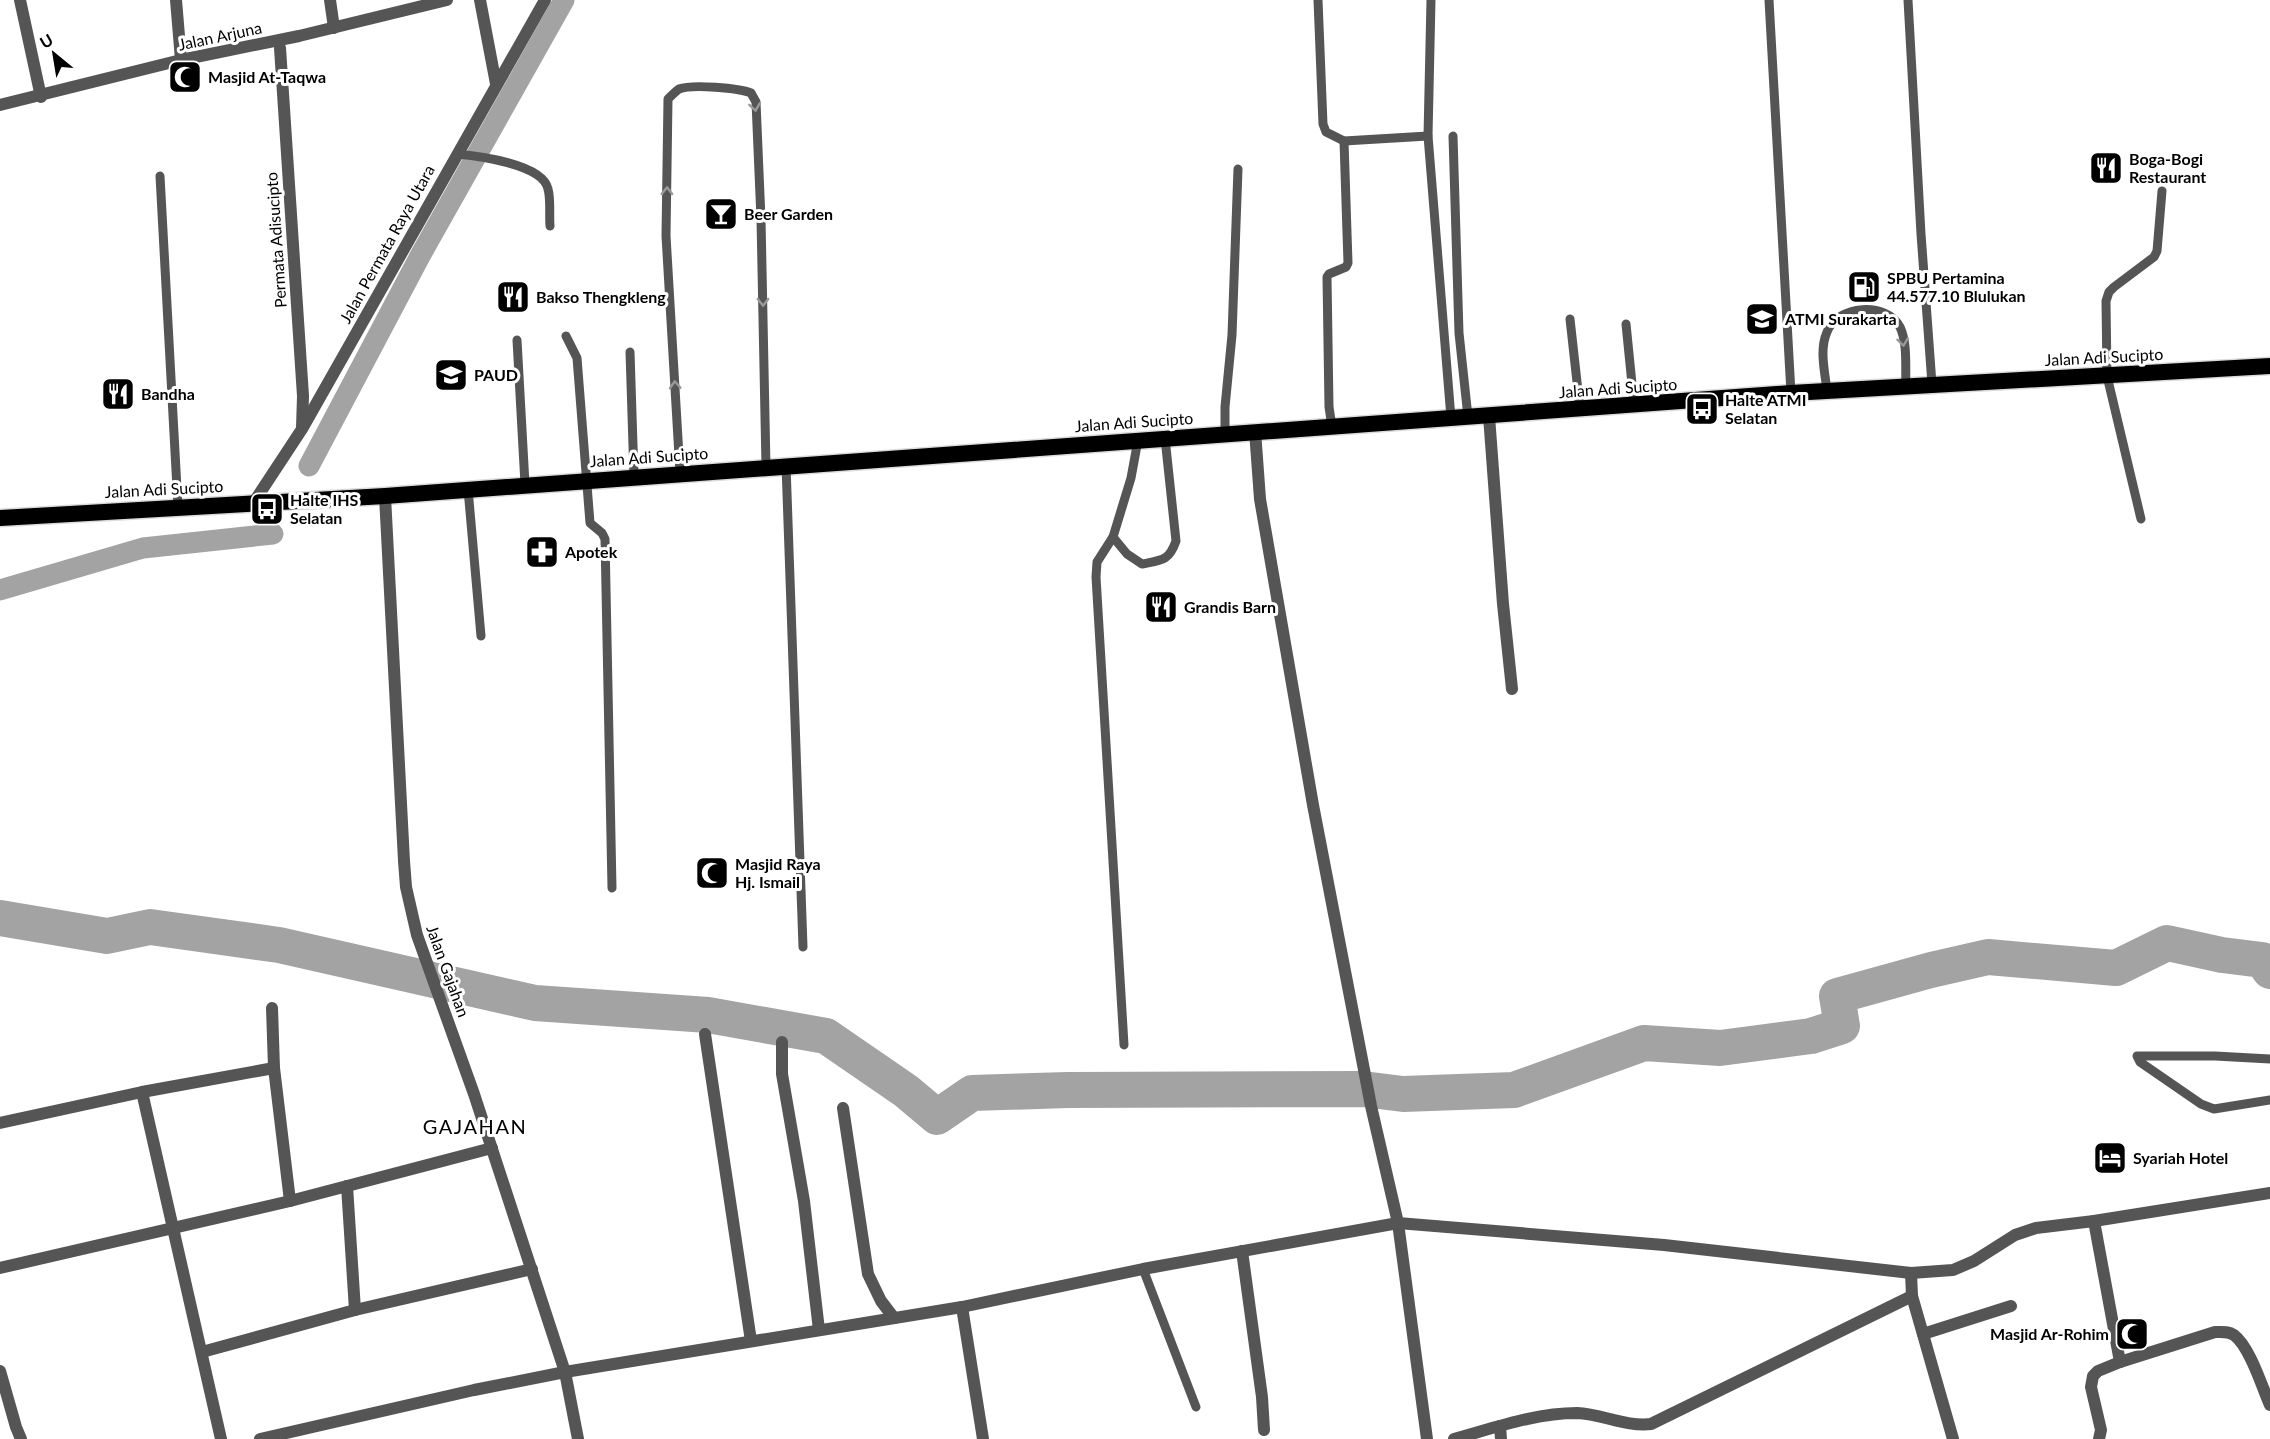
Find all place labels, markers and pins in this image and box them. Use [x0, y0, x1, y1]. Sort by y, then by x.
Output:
mosque icon: Masjid At-Taqwa [167, 59, 203, 95]
place label: Masjid At-Taqwa [208, 67, 326, 86]
place label: Boga-Bogi Restaurant [2129, 149, 2206, 186]
restaurant icon: Boga-Bogi Restaurant [2088, 150, 2124, 186]
bar icon: Beer Garden [703, 196, 739, 232]
place label: Beer Garden [744, 204, 833, 223]
place label: SPBU Pertamina 44.577.10 Blulukan [1887, 268, 2026, 305]
fuel station icon: SPBU Pertamina 44.577.10 Blulukan [1846, 269, 1882, 305]
restaurant icon: Bakso Thengkleng [495, 279, 531, 315]
place label: Bakso Thengkleng [536, 287, 666, 306]
school or university icon: ATMI Surakarta [1744, 301, 1780, 337]
place label: ATMI Surakarta [1784, 309, 1897, 328]
school or university icon: PAUD [433, 357, 469, 393]
place label: PAUD [474, 365, 518, 384]
restaurant icon: Bandha [100, 376, 136, 412]
place label: Bandha [141, 384, 195, 403]
place label: Halte ATMI Selatan [1725, 390, 1806, 427]
bus stop icon: Halte ATMI Selatan [1684, 391, 1720, 427]
place label: Halte IHS Selatan [290, 490, 359, 527]
bus stop icon: Halte IHS Selatan [249, 491, 285, 527]
pharmacy icon: Apotek [524, 534, 560, 570]
place label: Apotek [564, 542, 618, 561]
restaurant icon: Grandis Barn [1143, 589, 1179, 625]
place label: Grandis Barn [1184, 597, 1276, 616]
place label: Masjid Raya Hj. Ismail [735, 854, 821, 891]
mosque icon: Masjid Raya Hj. Ismail [694, 855, 730, 891]
hotel icon: Syariah Hotel [2092, 1140, 2128, 1176]
place label: Syariah Hotel [2133, 1148, 2228, 1167]
mosque icon: Masjid Ar-Rohim [2114, 1316, 2150, 1352]
place label: Masjid Ar-Rohim [1990, 1324, 2109, 1343]

